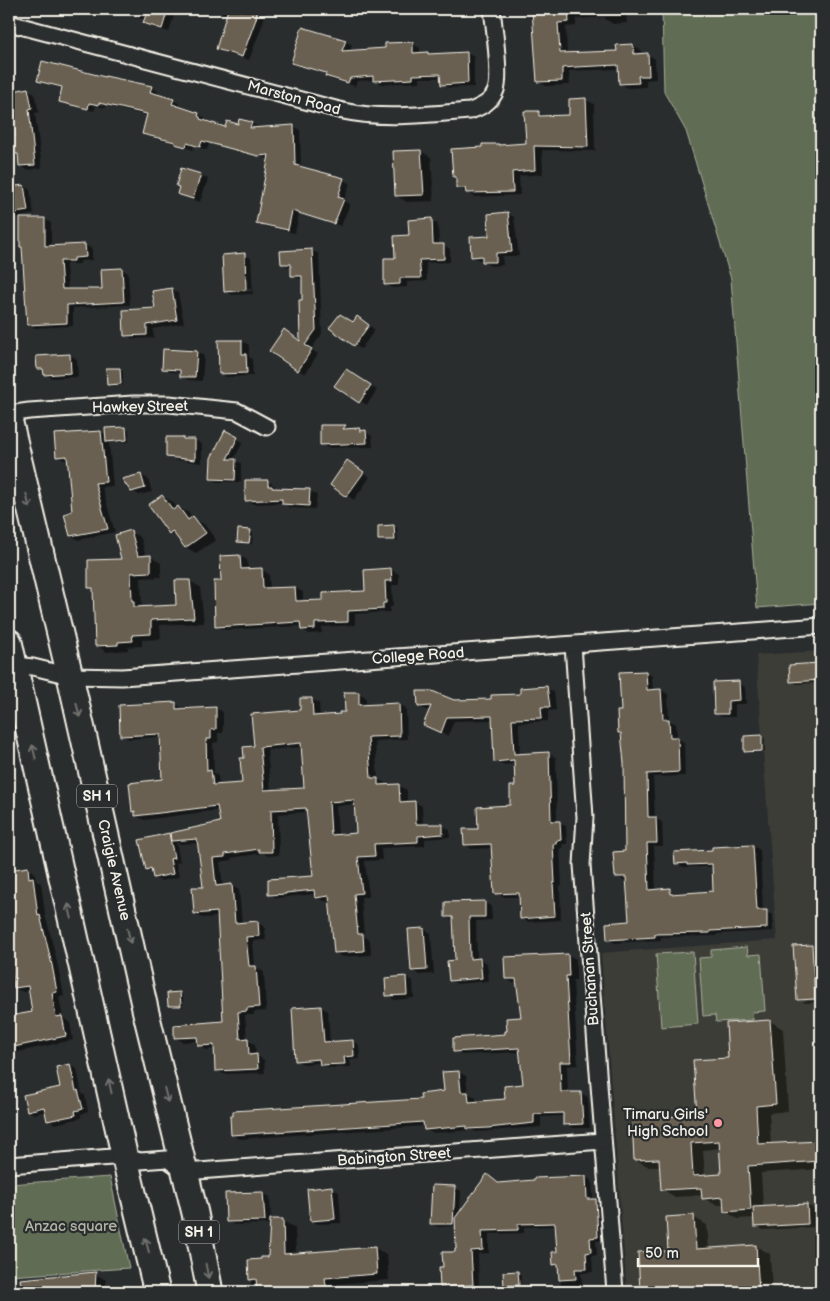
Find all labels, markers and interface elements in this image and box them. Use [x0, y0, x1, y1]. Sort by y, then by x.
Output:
street label: Marston Road [245, 76, 343, 120]
street label: Hawkey Street [92, 397, 189, 417]
one-way arrow [24, 492, 33, 508]
street label: College Road [371, 643, 465, 669]
one-way arrow [73, 701, 83, 717]
one-way arrow [29, 745, 39, 761]
road number: SH 1 [77, 784, 117, 808]
street label: Craigie Avenue [93, 818, 135, 923]
one-way arrow [65, 903, 74, 919]
street label: Buchanan Street [577, 911, 603, 1026]
one-way arrow [125, 928, 134, 944]
one-way arrow [105, 1079, 114, 1095]
one-way arrow [162, 1086, 171, 1102]
place label: Timaru Girls' High School [623, 1105, 708, 1141]
marker: Timaru Girls' High School [712, 1117, 724, 1129]
street label: Babington Street [337, 1144, 452, 1170]
park label: Anzac square [25, 1217, 117, 1236]
road number: SH 1 [179, 1220, 219, 1244]
scale bar [638, 1236, 758, 1268]
one-way arrow [141, 1237, 151, 1253]
text: 50 m [645, 1244, 679, 1263]
one-way arrow [203, 1263, 212, 1279]

